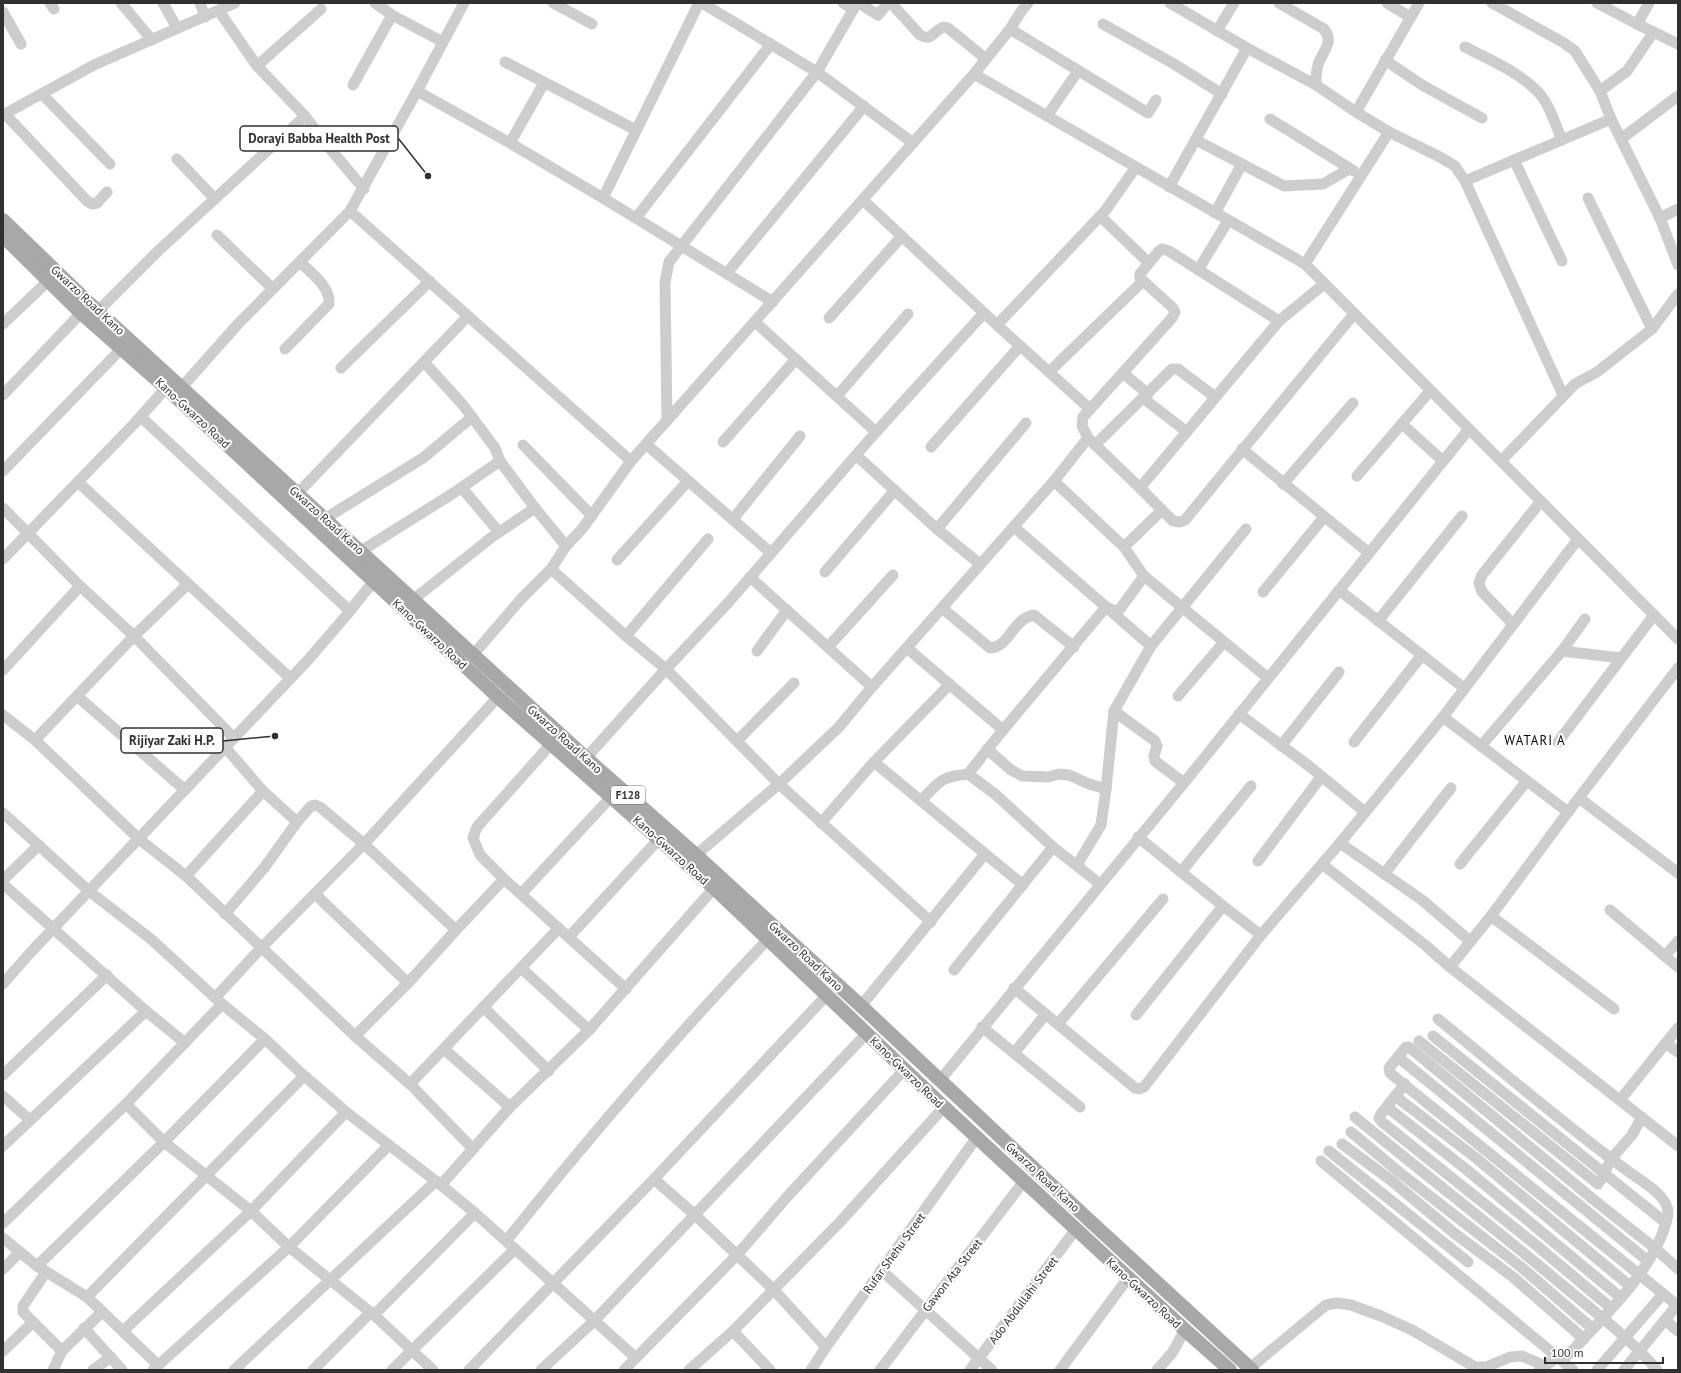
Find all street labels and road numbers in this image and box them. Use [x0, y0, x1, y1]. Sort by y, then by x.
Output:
street label: Gwarzo Road Kano [48, 262, 128, 338]
street label: Kano-Gwarzo Road [153, 375, 233, 451]
street label: Gwarzo Road Kano [286, 482, 368, 558]
street label: Kano-Gwarzo Road [390, 596, 470, 672]
street label: Gwarzo Road Kano [524, 701, 606, 777]
road number: F128 [611, 786, 645, 804]
street label: Kano-Gwarzo Road [630, 812, 712, 888]
street label: Gwarzo Road Kano [766, 918, 846, 994]
street label: Kano-Gwarzo Road [867, 1033, 947, 1111]
street label: Gwarzo Road Kano [1003, 1139, 1083, 1215]
street label: Rufar Shehu Street [860, 1210, 928, 1296]
street label: Gawon Ata Street [919, 1236, 985, 1314]
street label: Ado Abdullahi Street [985, 1253, 1061, 1347]
street label: Kano-Gwarzo Road [1104, 1255, 1184, 1331]

